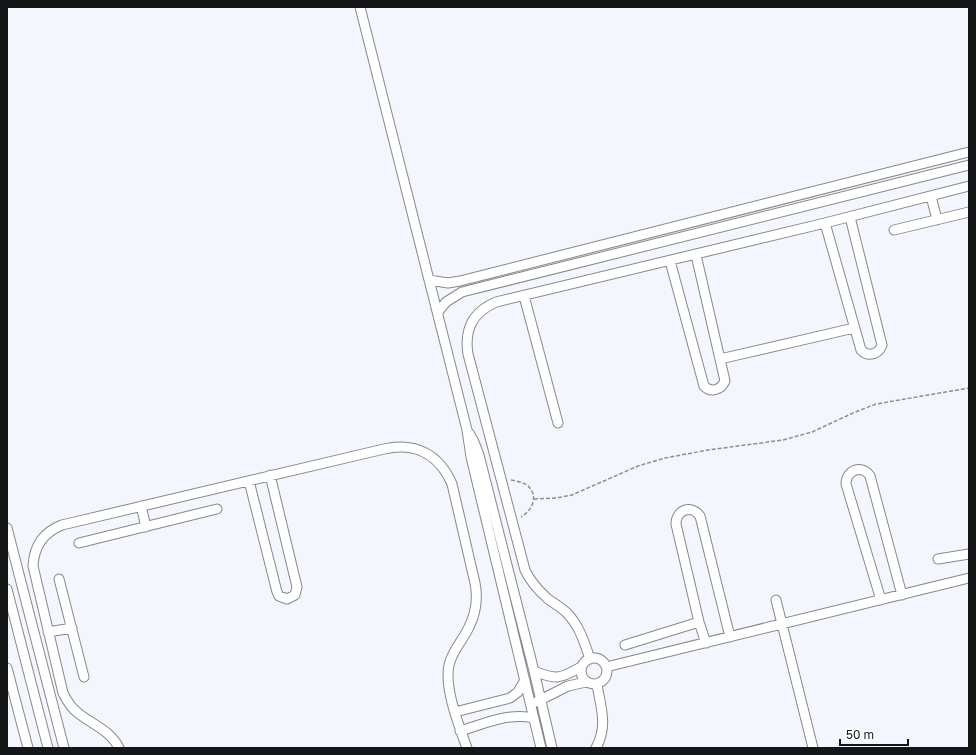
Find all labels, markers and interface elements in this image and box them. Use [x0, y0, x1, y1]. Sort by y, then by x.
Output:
scale bar [840, 721, 908, 747]
text: 50 m [846, 727, 874, 742]

